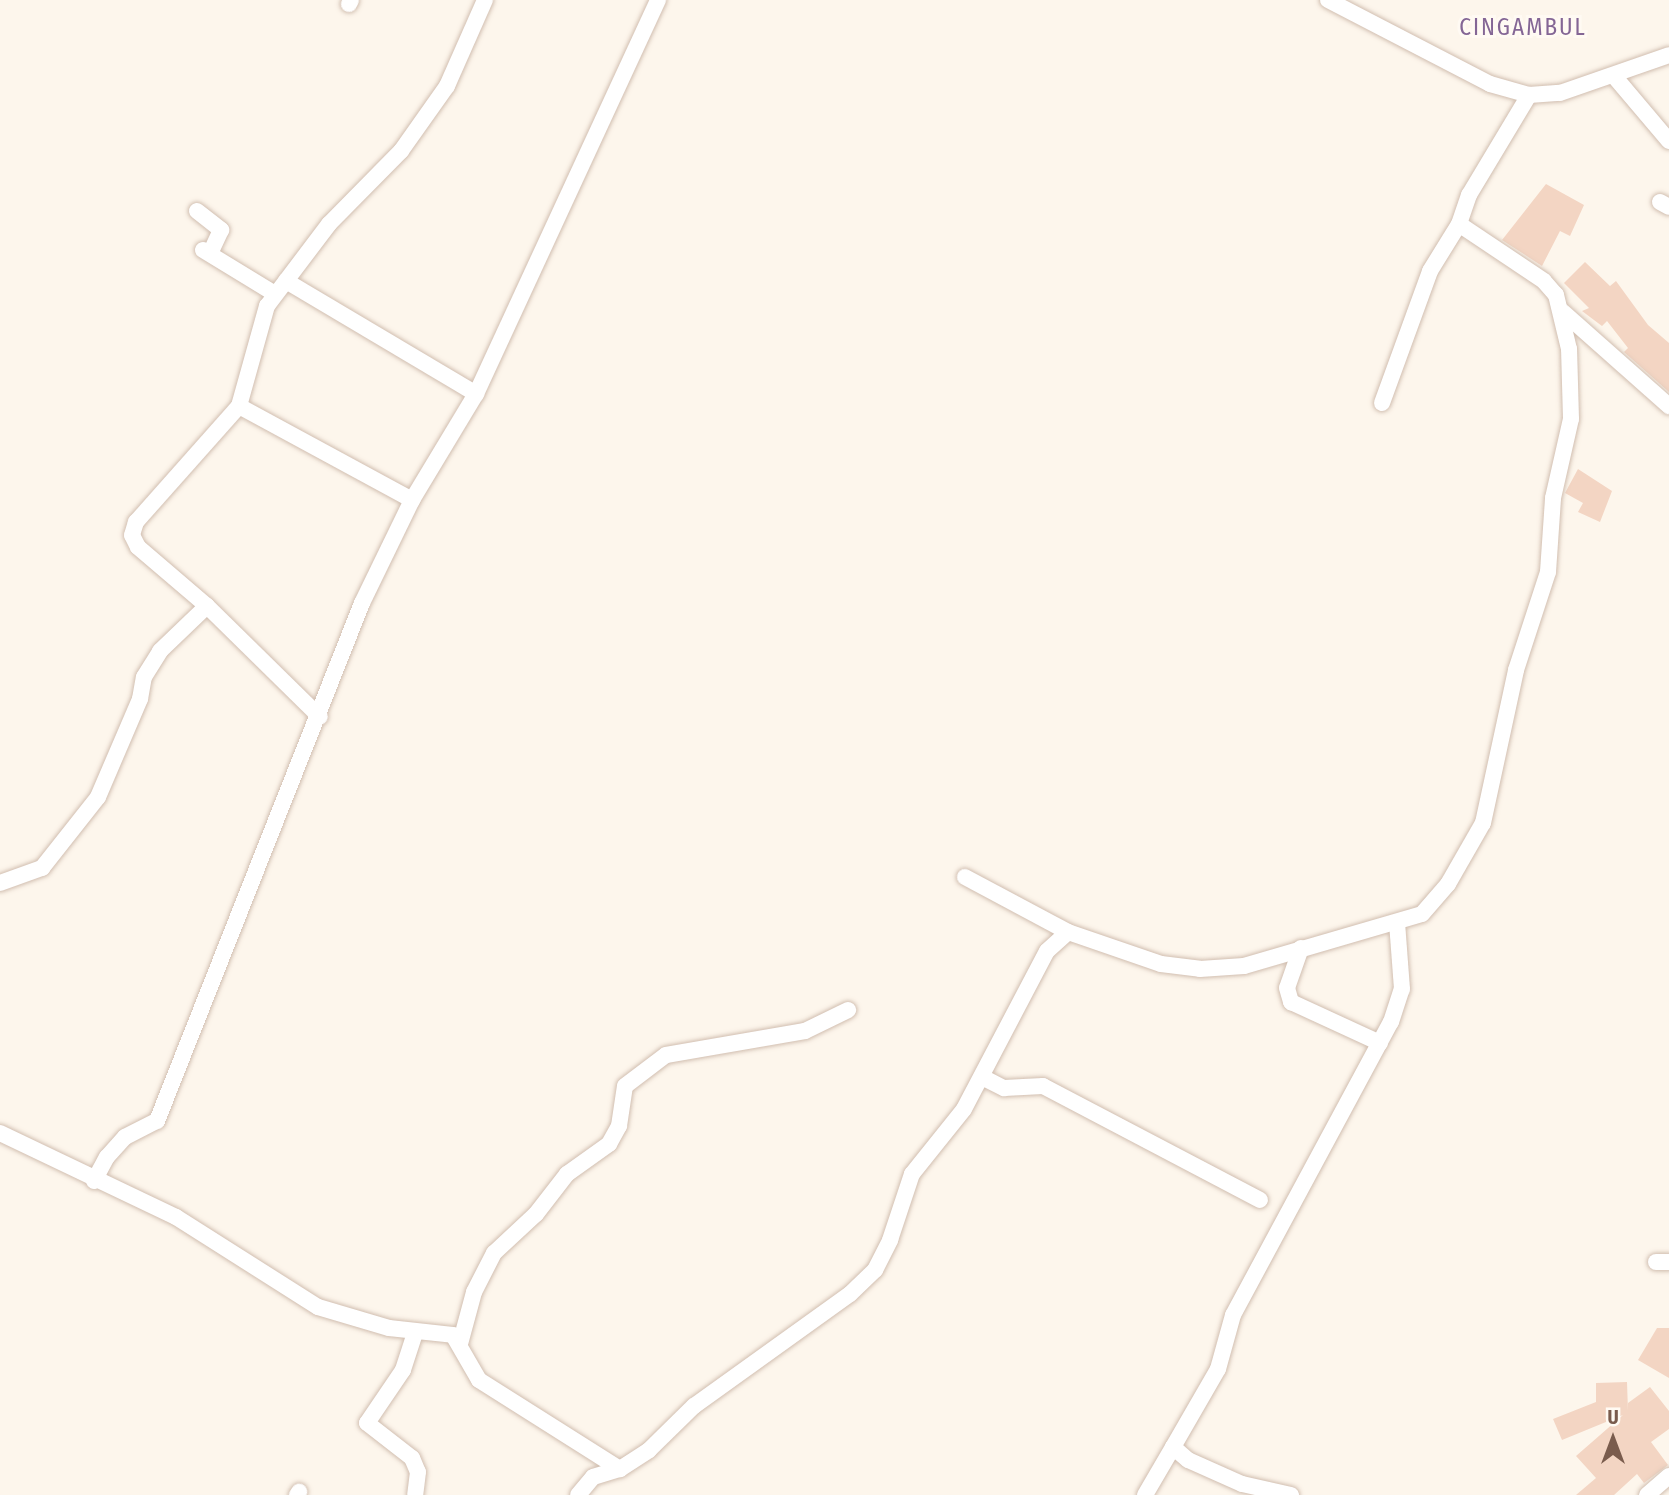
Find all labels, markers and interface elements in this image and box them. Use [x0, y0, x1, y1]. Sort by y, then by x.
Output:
district label: CINGAMBUL [1460, 13, 1586, 41]
north arrow [1578, 1404, 1648, 1474]
text: U [1607, 1406, 1619, 1429]

